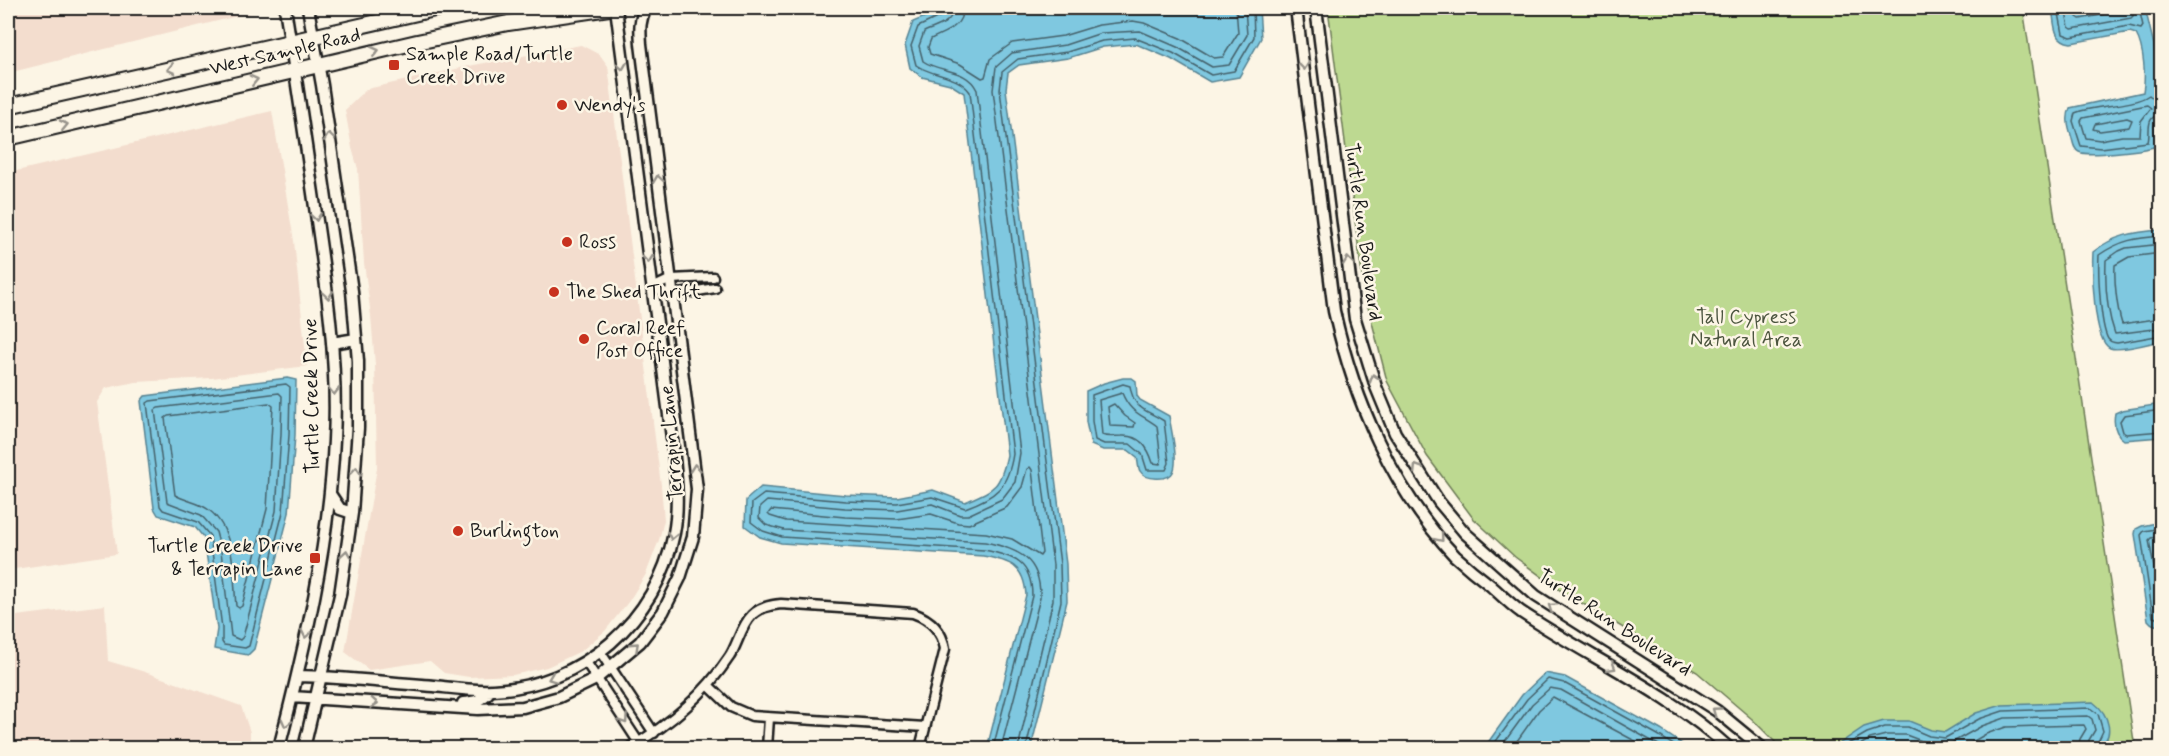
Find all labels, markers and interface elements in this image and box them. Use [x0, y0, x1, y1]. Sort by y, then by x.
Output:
street label: West Sample Road [207, 22, 363, 82]
place label: Sample Road/Turtle Creek Drive [406, 41, 573, 91]
one-way arrow [370, 45, 380, 58]
marker: Sample Road/Turtle Creek Drive [387, 58, 401, 72]
one-way arrow [616, 61, 628, 70]
one-way arrow [1297, 61, 1309, 70]
one-way arrow [167, 62, 177, 75]
one-way arrow [249, 74, 259, 87]
place label: Wendy's [574, 92, 646, 119]
marker: Wendy's [555, 98, 569, 112]
one-way arrow [59, 119, 69, 132]
one-way arrow [323, 132, 335, 141]
street label: Turtle Run Boulevard [1337, 141, 1389, 323]
one-way arrow [653, 175, 665, 184]
one-way arrow [310, 212, 322, 222]
place label: Ross [579, 229, 616, 256]
marker: Ross [560, 235, 574, 249]
one-way arrow [641, 254, 654, 263]
one-way arrow [1342, 256, 1354, 265]
place label: The Shed Thrift [566, 279, 701, 306]
marker: The Shed Thrift [547, 285, 561, 299]
one-way arrow [321, 290, 333, 299]
park label: Tall Cypress Natural Area [1690, 304, 1802, 354]
place label: Coral Reef Post Office [596, 315, 685, 365]
street label: Turtle Creek Drive [297, 318, 327, 474]
marker: Coral Reef Post Office [577, 332, 591, 346]
one-way arrow [1369, 373, 1381, 384]
street label: Terrapin Lane [654, 384, 690, 502]
one-way arrow [328, 387, 341, 396]
one-way arrow [689, 463, 702, 472]
one-way arrow [1413, 464, 1425, 474]
one-way arrow [349, 466, 362, 475]
place label: Burlington [470, 518, 559, 547]
marker: Burlington [451, 524, 465, 538]
one-way arrow [666, 530, 679, 540]
one-way arrow [1433, 531, 1444, 542]
place label: Turtle Creek Drive & Terrapin Lane [148, 533, 303, 583]
one-way arrow [339, 550, 352, 560]
marker: Turtle Creek Drive & Terrapin Lane [308, 551, 322, 565]
street label: Turtle Run Boulevard [1532, 563, 1696, 683]
one-way arrow [1548, 603, 1559, 614]
one-way arrow [301, 628, 314, 638]
one-way arrow [628, 642, 639, 653]
one-way arrow [1606, 660, 1616, 672]
one-way arrow [547, 670, 558, 683]
one-way arrow [369, 696, 378, 709]
one-way arrow [1712, 708, 1723, 719]
one-way arrow [617, 713, 628, 724]
one-way arrow [280, 718, 293, 728]

